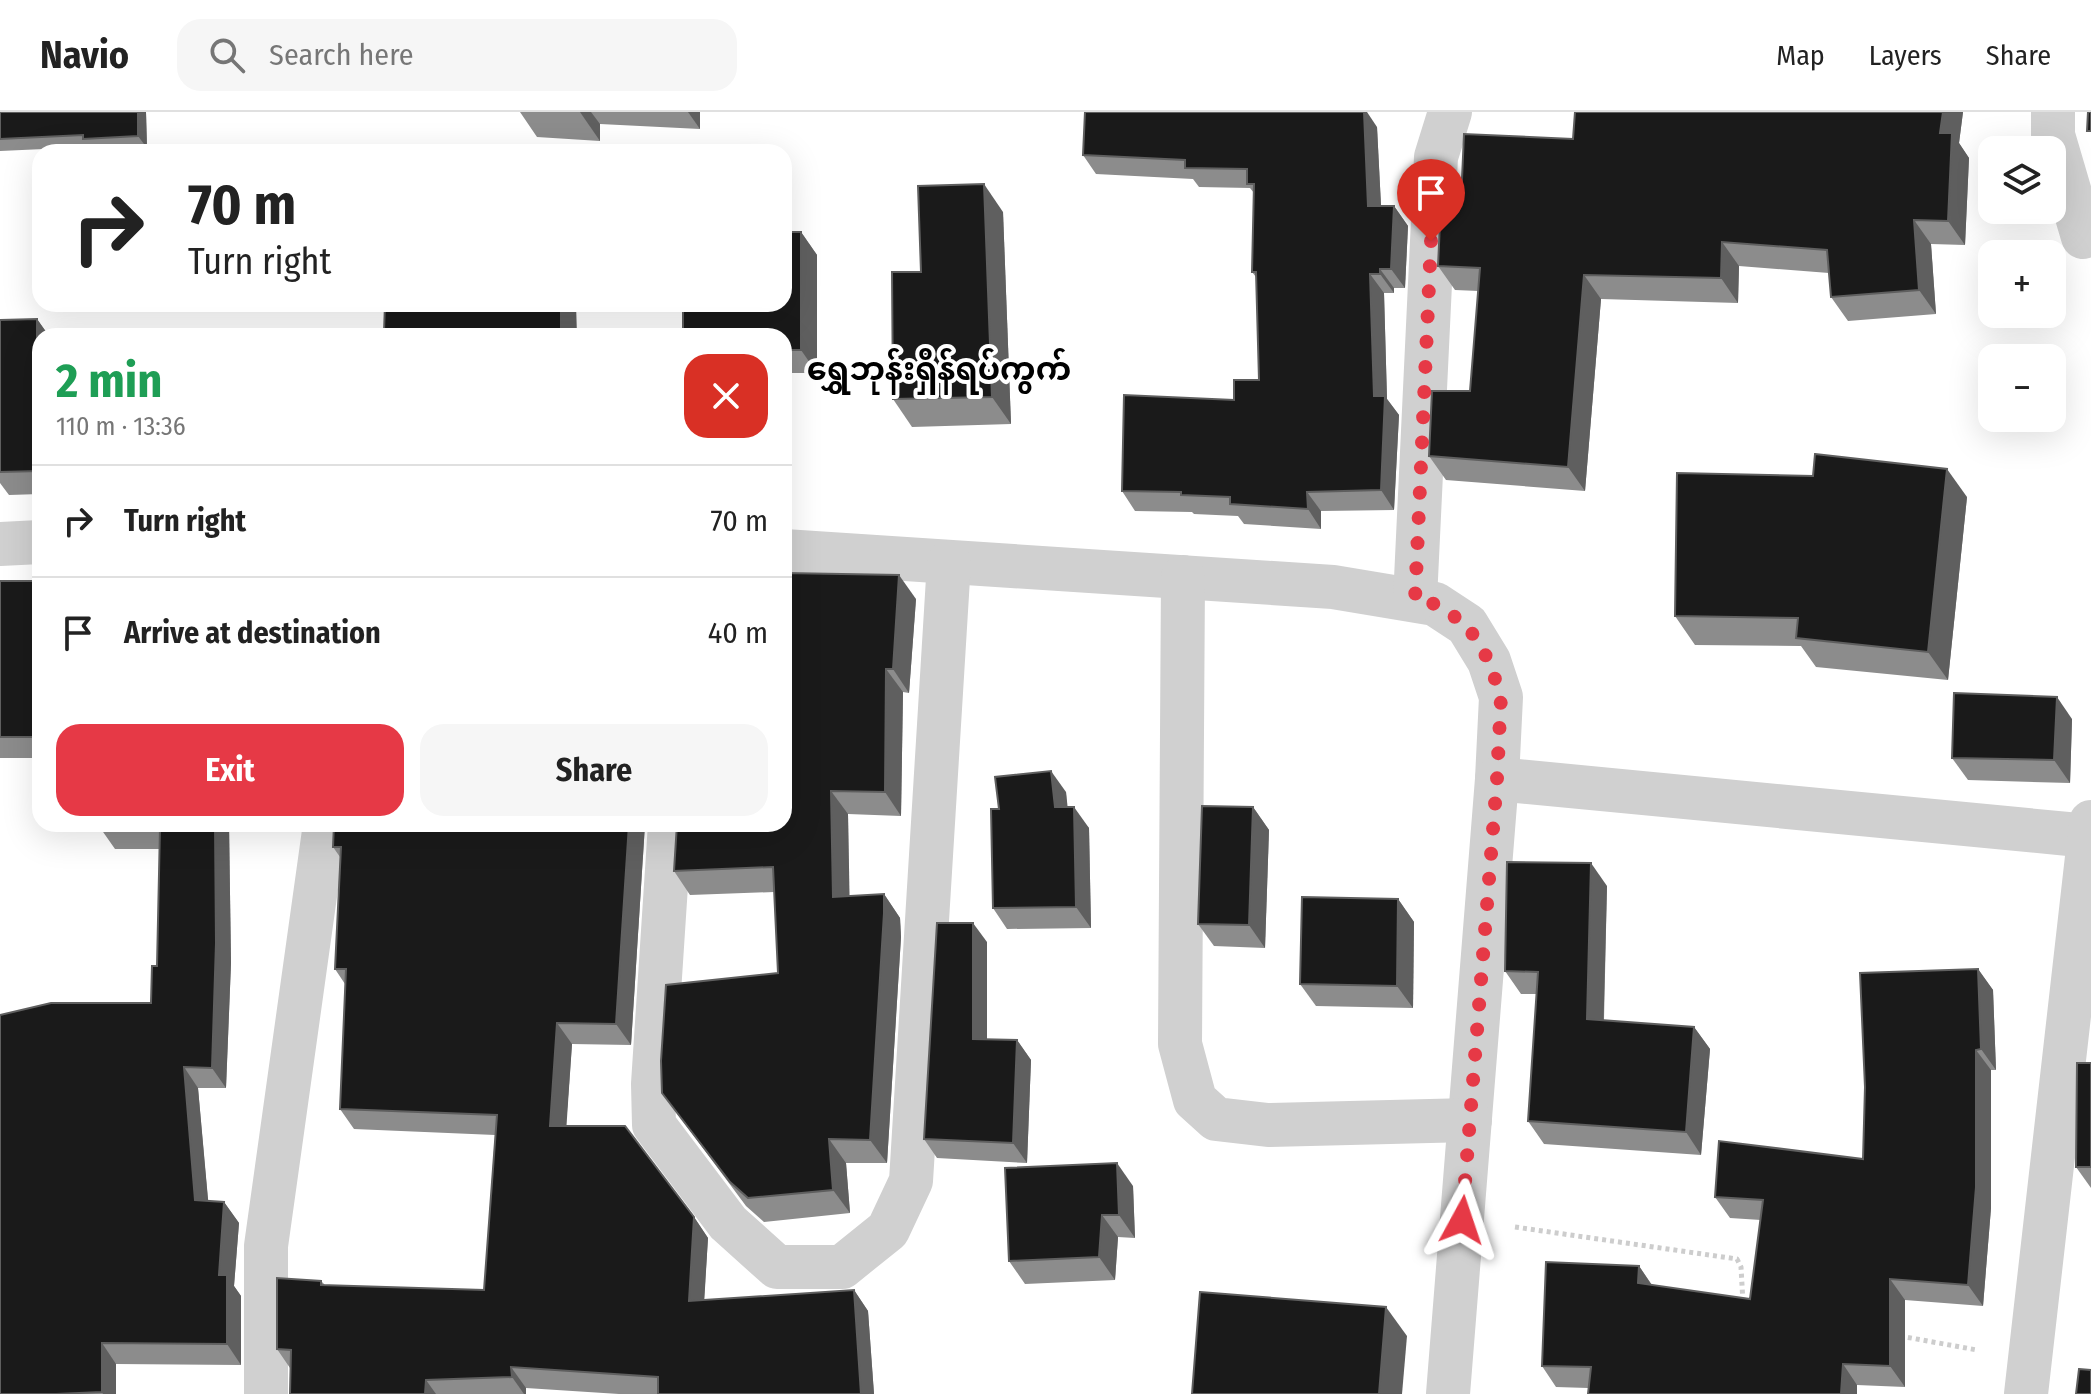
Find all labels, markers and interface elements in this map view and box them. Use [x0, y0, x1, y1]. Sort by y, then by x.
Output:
search box [177, 19, 737, 91]
text: Navio [40, 32, 129, 78]
icon: search [205, 33, 249, 77]
text: Search here [269, 37, 414, 73]
text: Map [1776, 39, 1825, 72]
text: Layers [1869, 39, 1942, 72]
text: Share [1986, 39, 2051, 72]
map controls [1978, 136, 2066, 432]
button: layers [1978, 136, 2066, 224]
pin [1397, 159, 1465, 241]
icon: arrive [1409, 171, 1453, 215]
text: 70 m [188, 172, 296, 239]
icon: right [56, 176, 160, 280]
text: Turn right [188, 240, 331, 284]
button: + [1978, 240, 2066, 328]
button: − [1978, 344, 2066, 432]
district label: ရွှေဘုန်းရှိန်ရပ်ကွက် [807, 347, 1071, 395]
text: 2 min [56, 352, 162, 410]
button: close [684, 354, 768, 438]
text: 110 m · 13:36 [56, 411, 186, 442]
icon: right [56, 499, 100, 543]
text: Turn right [124, 503, 246, 539]
text: 70 m [710, 503, 768, 539]
icon: arrive [56, 611, 100, 655]
text: Arrive at destination [124, 615, 381, 651]
text: 40 m [708, 615, 768, 651]
button: Exit [56, 724, 404, 816]
button: Share [420, 724, 768, 816]
position arrow [1420, 1178, 1504, 1262]

